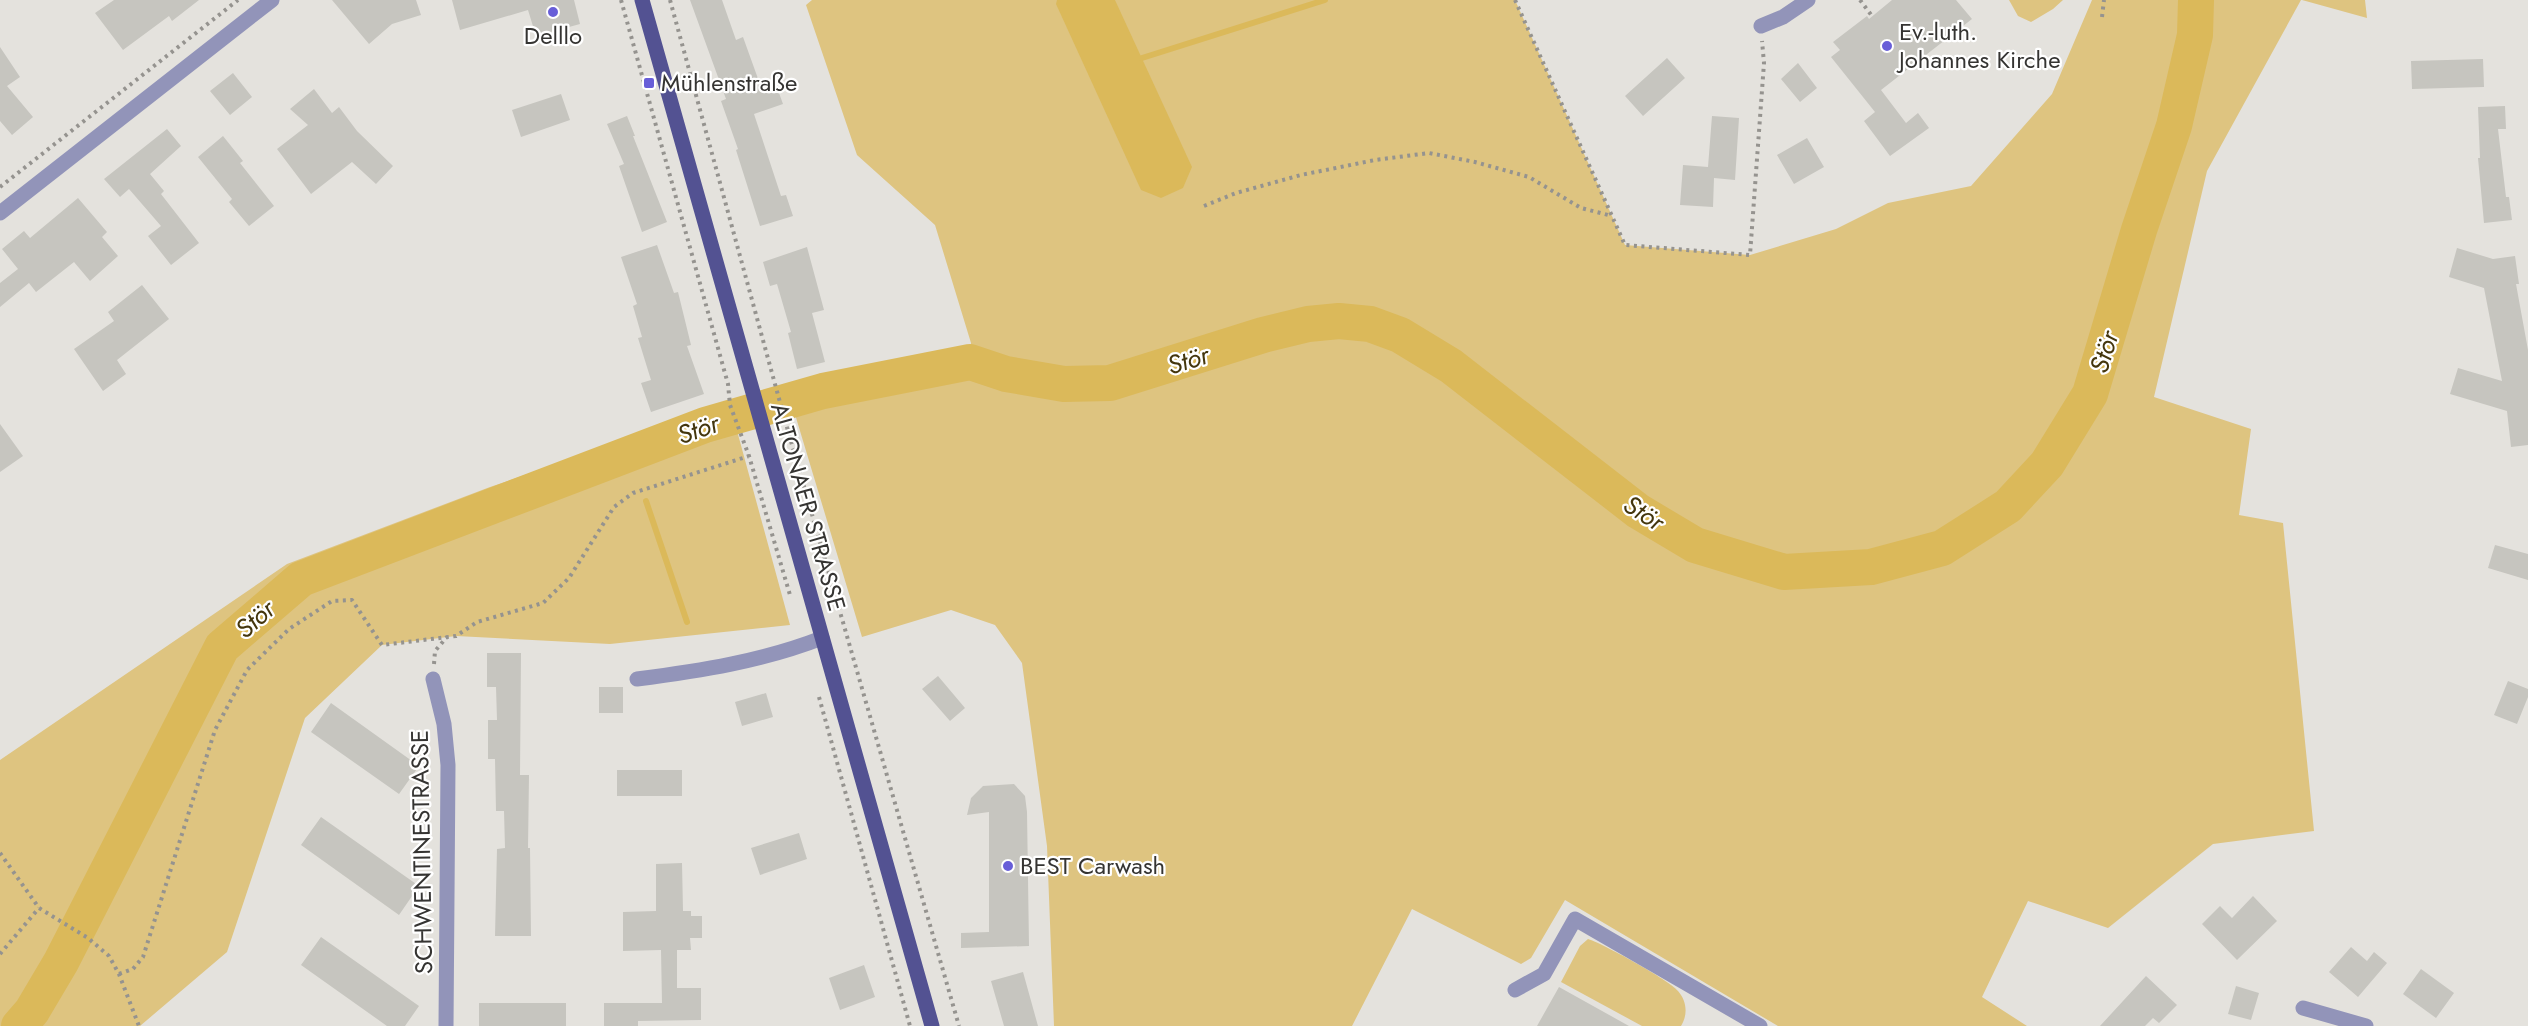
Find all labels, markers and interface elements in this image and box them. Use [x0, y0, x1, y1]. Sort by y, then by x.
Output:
marker: Delllo [546, 5, 560, 19]
place label: Ev.-luth. Johannes Kirche [1896, 14, 2061, 77]
place label: Delllo [524, 18, 582, 53]
marker: Ev.-luth. Johannes Kirche [1880, 39, 1894, 53]
place label: Mühlenstraße [661, 65, 797, 100]
marker: Mühlenstraße [642, 76, 656, 90]
water label: Stör [2080, 325, 2129, 378]
water label: Stör [1162, 335, 1215, 384]
street label: ALTONAER STRASSE [762, 399, 855, 615]
water label: Stör [672, 404, 725, 454]
water label: Stör [1616, 486, 1673, 541]
water label: Stör [227, 590, 284, 647]
street label: SCHWENTINESTRASSE [402, 730, 441, 974]
place label: BEST Carwash [1020, 848, 1165, 883]
marker: BEST Carwash [1001, 859, 1015, 873]

